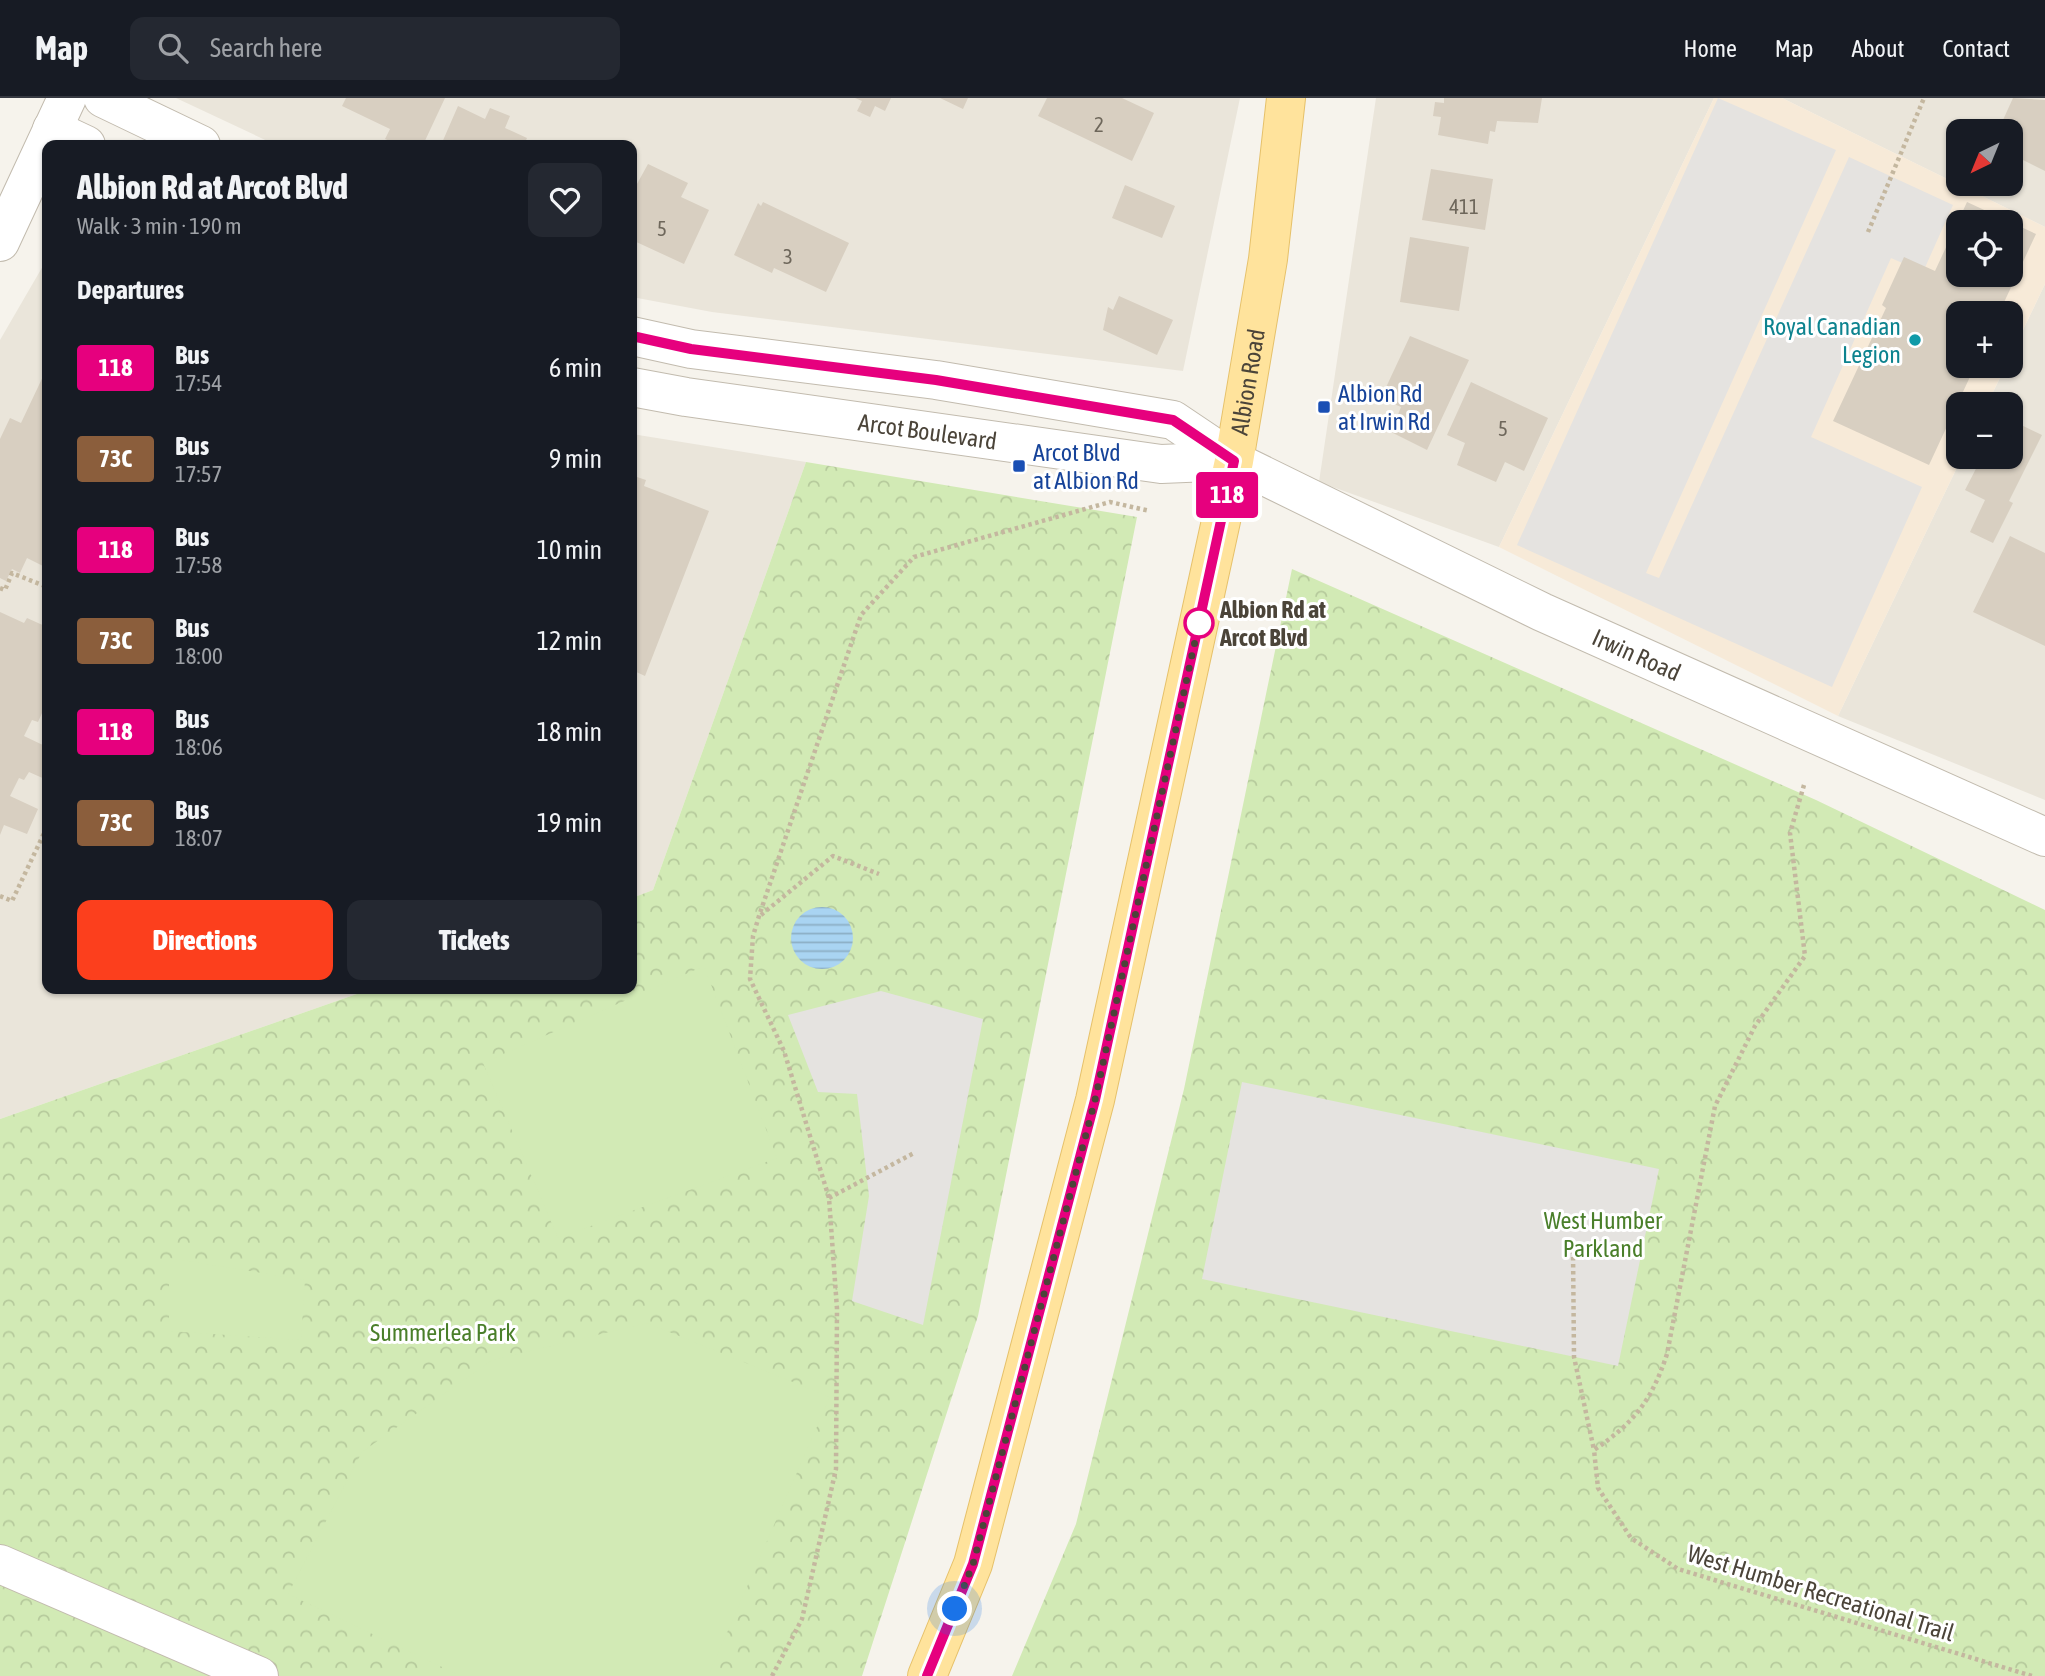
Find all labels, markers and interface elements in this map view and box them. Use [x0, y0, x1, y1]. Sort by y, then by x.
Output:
search box [130, 17, 620, 80]
text: Map [35, 29, 88, 67]
icon: search [154, 29, 192, 67]
text: Search here [210, 33, 322, 63]
text: Home [1683, 35, 1737, 62]
text: Map [1775, 35, 1813, 62]
text: About [1851, 35, 1904, 62]
text: Contact [1942, 35, 2010, 62]
house number: 2 [1094, 112, 1104, 136]
north arrow [1946, 119, 2023, 196]
map controls [1946, 119, 2023, 469]
button: heart [528, 163, 602, 237]
text: Albion Rd at Arcot Blvd [77, 168, 348, 206]
house number: 411 [1449, 194, 1479, 218]
button: locate [1946, 210, 2023, 287]
text: Walk · 3 min · 190 m [77, 213, 241, 239]
house number: 5 [657, 216, 667, 240]
house number: 3 [783, 244, 793, 268]
text: Departures [77, 275, 184, 305]
button: + [1946, 301, 2023, 378]
place label: Royal Canadian Legion [1763, 313, 1901, 368]
street label: Albion Road [1225, 327, 1270, 437]
marker: Royal Canadian Legion [1907, 332, 1923, 348]
text: Bus [175, 340, 209, 370]
text: 6 min [549, 353, 602, 383]
text: 118 [99, 354, 132, 381]
text: 17:54 [175, 370, 222, 396]
place label: Albion Rd at Irwin Rd [1338, 380, 1431, 435]
button: − [1946, 392, 2023, 469]
marker: Albion Rd at Irwin Rd [1316, 399, 1332, 415]
street label: Arcot Boulevard [857, 408, 999, 454]
house number: 5 [1498, 416, 1508, 440]
text: Bus [175, 431, 209, 461]
place label: Arcot Blvd at Albion Rd [1033, 439, 1139, 494]
text: 9 min [549, 444, 602, 474]
text: 73C [99, 445, 132, 472]
marker: Arcot Blvd at Albion Rd [1011, 458, 1027, 474]
text: 17:57 [175, 461, 222, 487]
line badge: 118 [1187, 472, 1267, 518]
text: 118 [1210, 481, 1244, 508]
text: Bus [175, 522, 209, 552]
text: 10 min [537, 535, 602, 565]
text: 118 [99, 536, 132, 563]
text: 17:58 [175, 552, 222, 578]
place label: Albion Rd at Arcot Blvd [1219, 596, 1326, 651]
marker: Albion Rd at Arcot Blvd [1184, 608, 1214, 638]
text: Bus [175, 613, 209, 643]
street label: Irwin Road [1588, 623, 1685, 686]
text: 12 min [537, 626, 602, 656]
text: 73C [99, 627, 132, 654]
text: 18:00 [175, 643, 223, 669]
text: Bus [175, 704, 209, 734]
text: 18 min [537, 717, 602, 747]
text: 118 [99, 718, 132, 745]
text: 18:06 [175, 734, 223, 760]
text: Bus [175, 795, 209, 825]
text: 19 min [537, 808, 602, 838]
text: 73C [99, 809, 132, 836]
text: 18:07 [175, 825, 223, 851]
button: Directions [77, 900, 333, 980]
button: Tickets [347, 900, 602, 980]
park label: West Humber Parkland [1544, 1207, 1663, 1262]
park label: Summerlea Park [370, 1319, 516, 1346]
street label: West Humber Recreational Trail [1684, 1540, 1958, 1647]
your location [937, 1591, 972, 1626]

